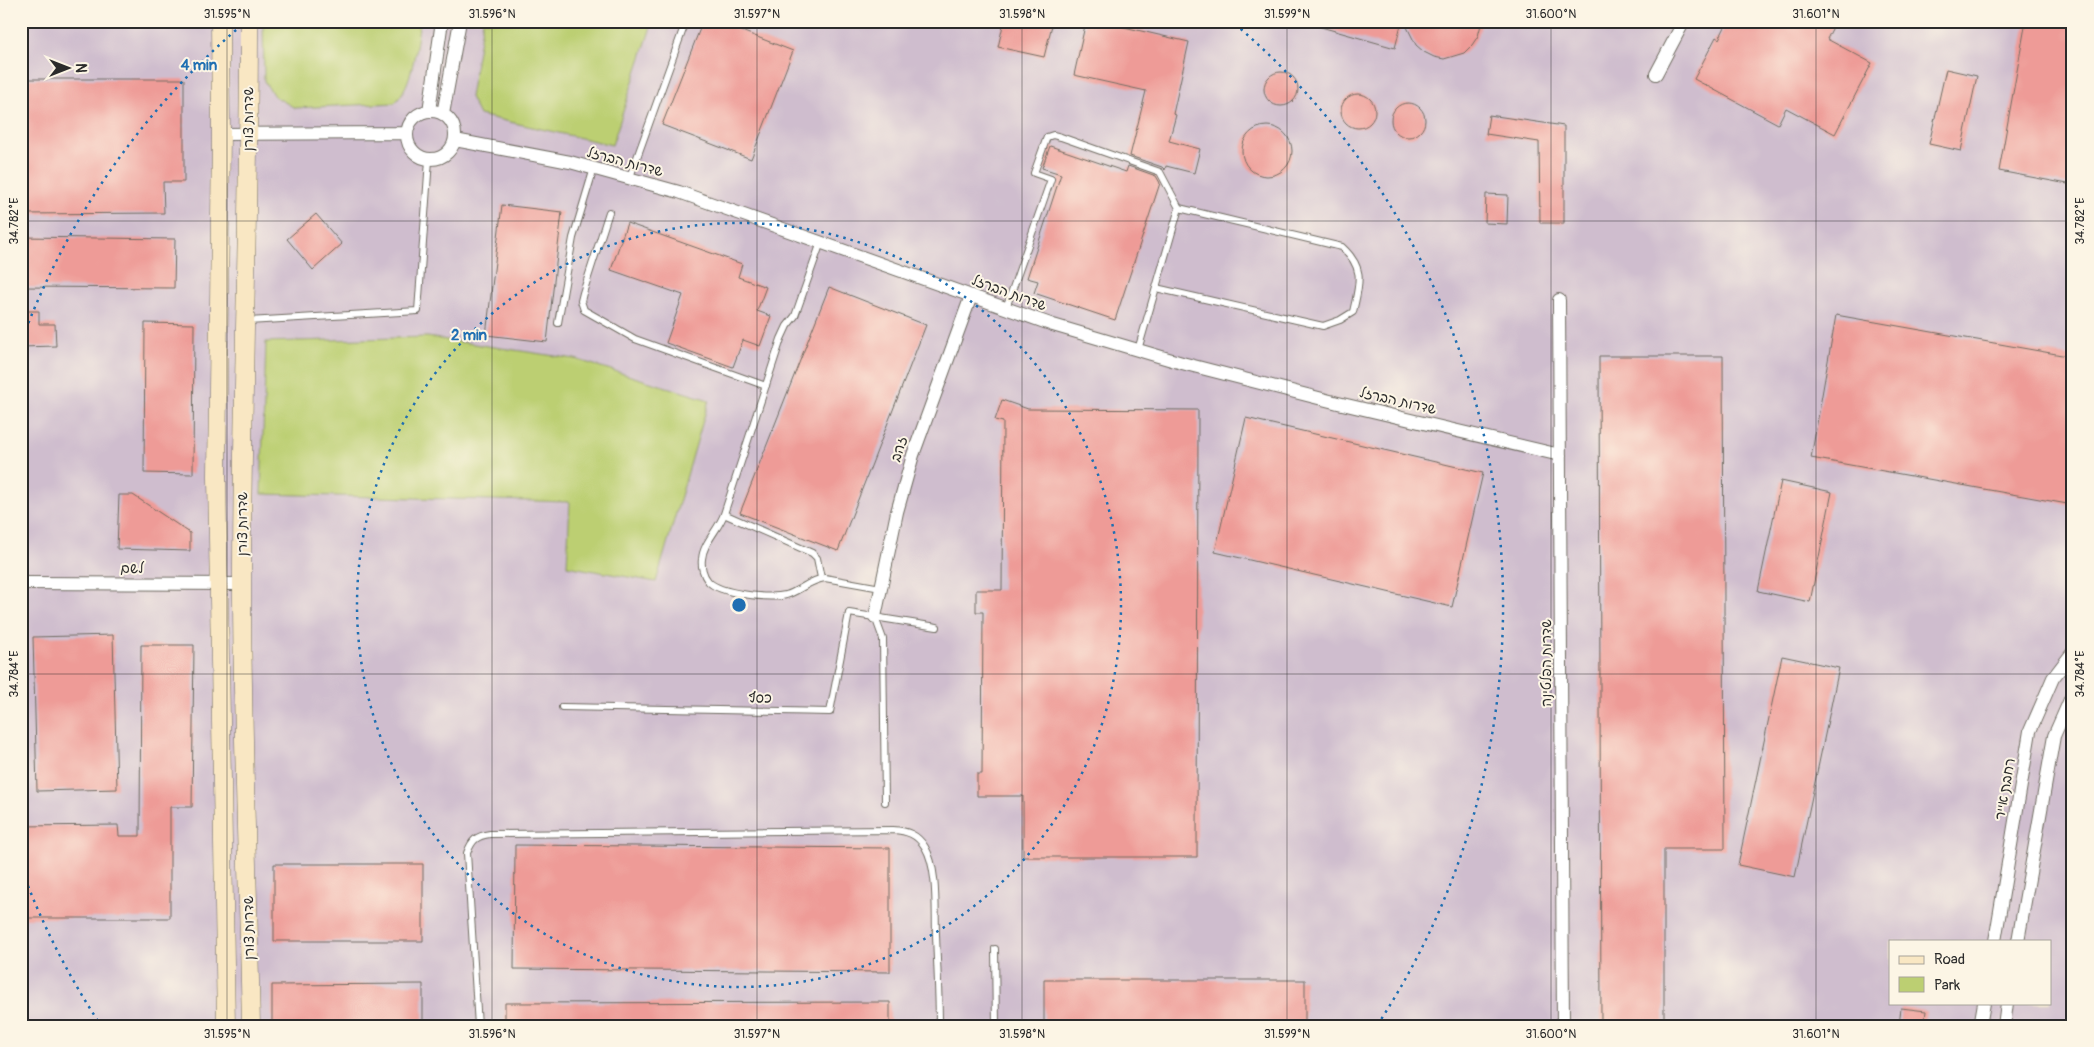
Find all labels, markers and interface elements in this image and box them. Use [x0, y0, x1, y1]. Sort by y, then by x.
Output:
text: 31.595°N [204, 7, 250, 22]
text: 31.596°N [468, 7, 516, 22]
text: 31.597°N [734, 7, 780, 22]
text: 31.598°N [999, 7, 1045, 22]
text: 31.599°N [1264, 7, 1310, 22]
text: 31.600°N [1526, 7, 1576, 22]
text: 31.601°N [1792, 7, 1840, 22]
north arrow [42, 42, 92, 92]
text: 4 min [181, 56, 218, 75]
text: N [72, 63, 89, 73]
street label: שדרות צורן [240, 86, 257, 151]
street label: שדרות הברזל [585, 144, 665, 180]
text: 34.782°E [7, 198, 22, 244]
text: 34.782°E [2073, 198, 2088, 244]
street label: שדרות הברזל [969, 272, 1049, 315]
text: 2 min [451, 326, 487, 345]
street label: שדרות הברזל [1358, 384, 1438, 418]
street label: זהב [887, 434, 911, 464]
street label: שדרות צורן [234, 491, 251, 556]
street label: לשם [120, 560, 144, 577]
centre of rings [730, 596, 748, 614]
street label: שדרות הפלטינה [1538, 619, 1555, 707]
text: 34.784°E [7, 650, 22, 698]
text: 34.784°E [2073, 650, 2088, 698]
street label: כסף [748, 689, 772, 707]
street label: רחבת אייר [1991, 757, 2019, 821]
street label: שדרות צורן [240, 895, 258, 960]
legend [1889, 940, 2052, 1004]
text: Road [1934, 950, 1965, 969]
text: Park [1934, 976, 1961, 995]
text: 31.595°N [204, 1027, 250, 1042]
text: 31.596°N [468, 1027, 516, 1042]
text: 31.597°N [734, 1027, 780, 1042]
text: 31.598°N [999, 1027, 1045, 1042]
text: 31.599°N [1264, 1027, 1310, 1042]
text: 31.600°N [1526, 1027, 1576, 1042]
text: 31.601°N [1792, 1027, 1840, 1042]

